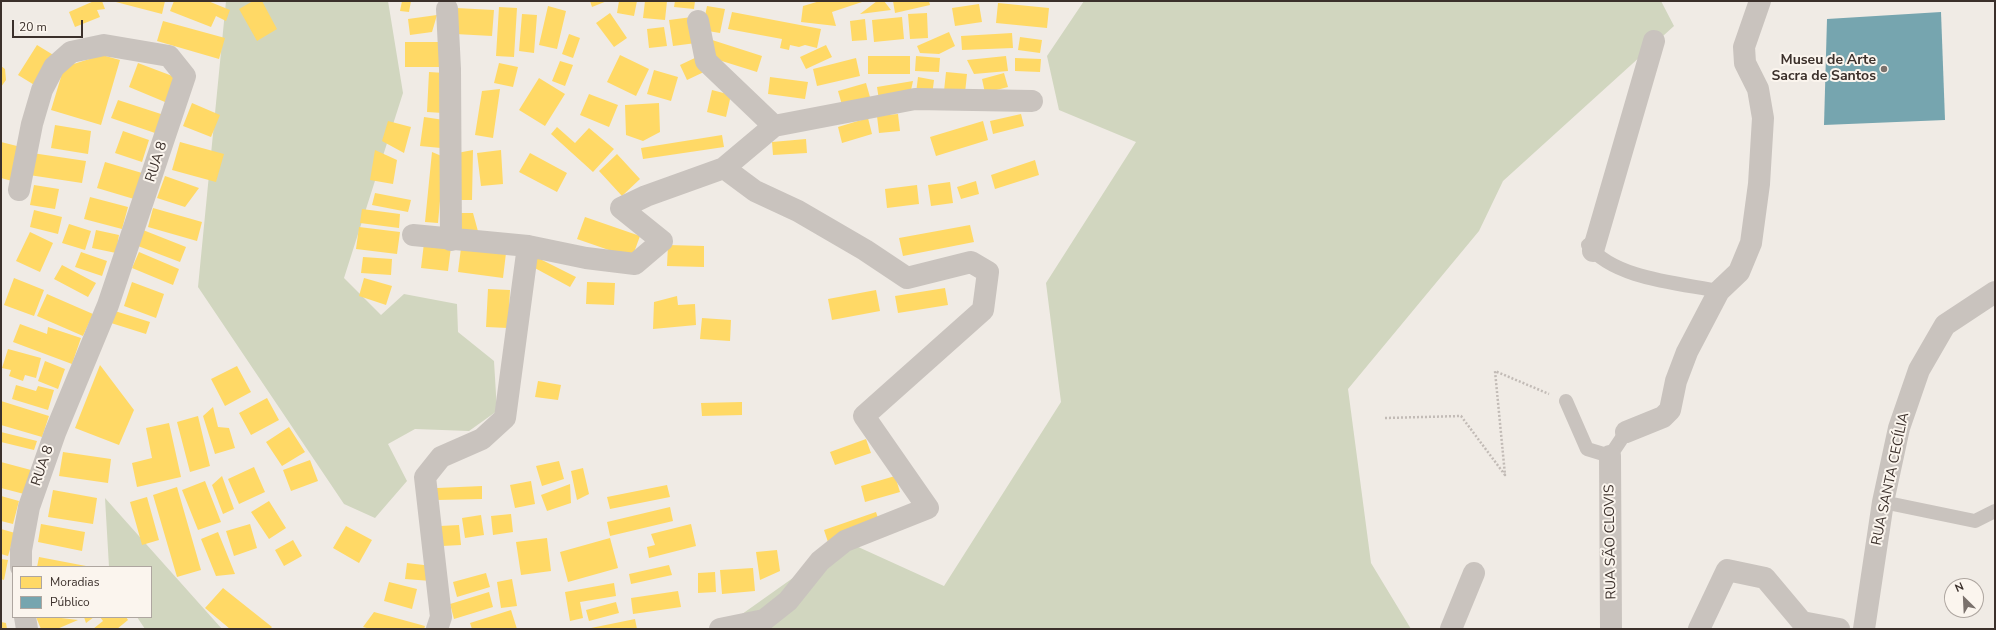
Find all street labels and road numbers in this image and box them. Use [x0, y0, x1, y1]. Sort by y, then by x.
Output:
street label: RUA 8 [143, 140, 171, 184]
street label: RUA SANTA CECÍLIA [1869, 411, 1913, 547]
street label: RUA 8 [28, 444, 58, 488]
street label: RUA SÃO CLOVIS [1602, 484, 1620, 600]

